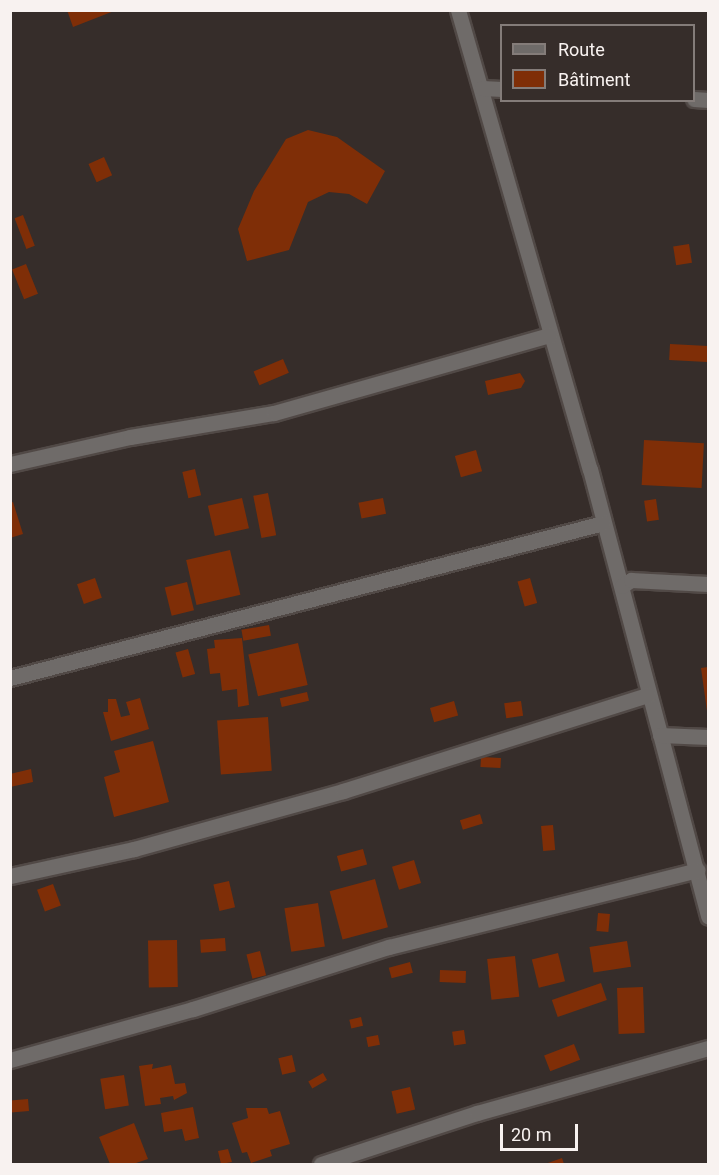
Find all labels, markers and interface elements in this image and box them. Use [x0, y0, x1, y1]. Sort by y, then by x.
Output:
legend [500, 24, 695, 102]
text: Route [558, 39, 605, 60]
text: Bâtiment [558, 69, 630, 90]
scale bar [503, 1112, 581, 1150]
text: 20 m [511, 1124, 551, 1145]

